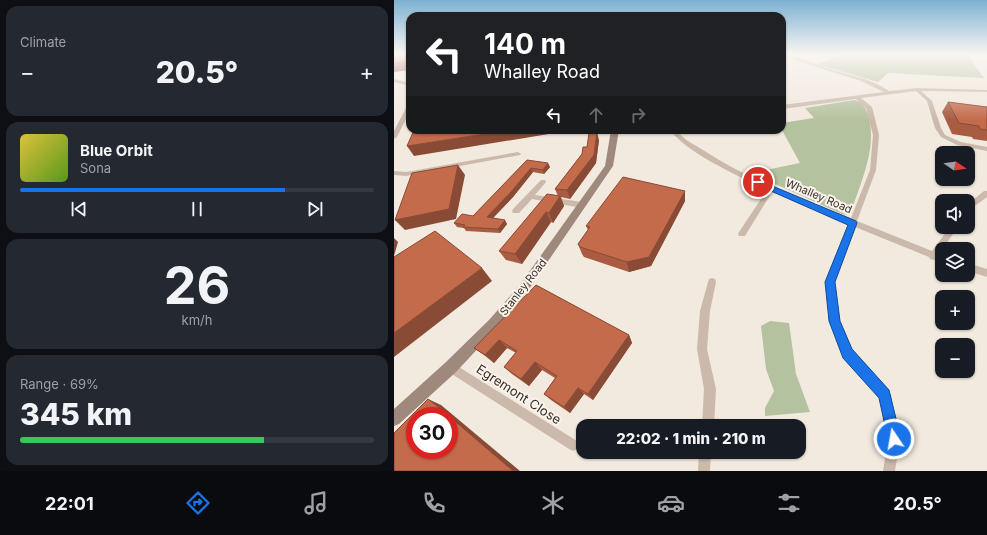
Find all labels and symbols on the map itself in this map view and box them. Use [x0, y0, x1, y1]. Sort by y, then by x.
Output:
north arrow [935, 146, 975, 186]
pin [741, 165, 775, 199]
street label: Whalley Road [784, 176, 854, 216]
street label: Stanley Road [497, 256, 549, 318]
street label: Egremont Close [474, 361, 564, 427]
speed limit sign: 30 [406, 407, 458, 459]
position arrow [873, 418, 915, 460]

